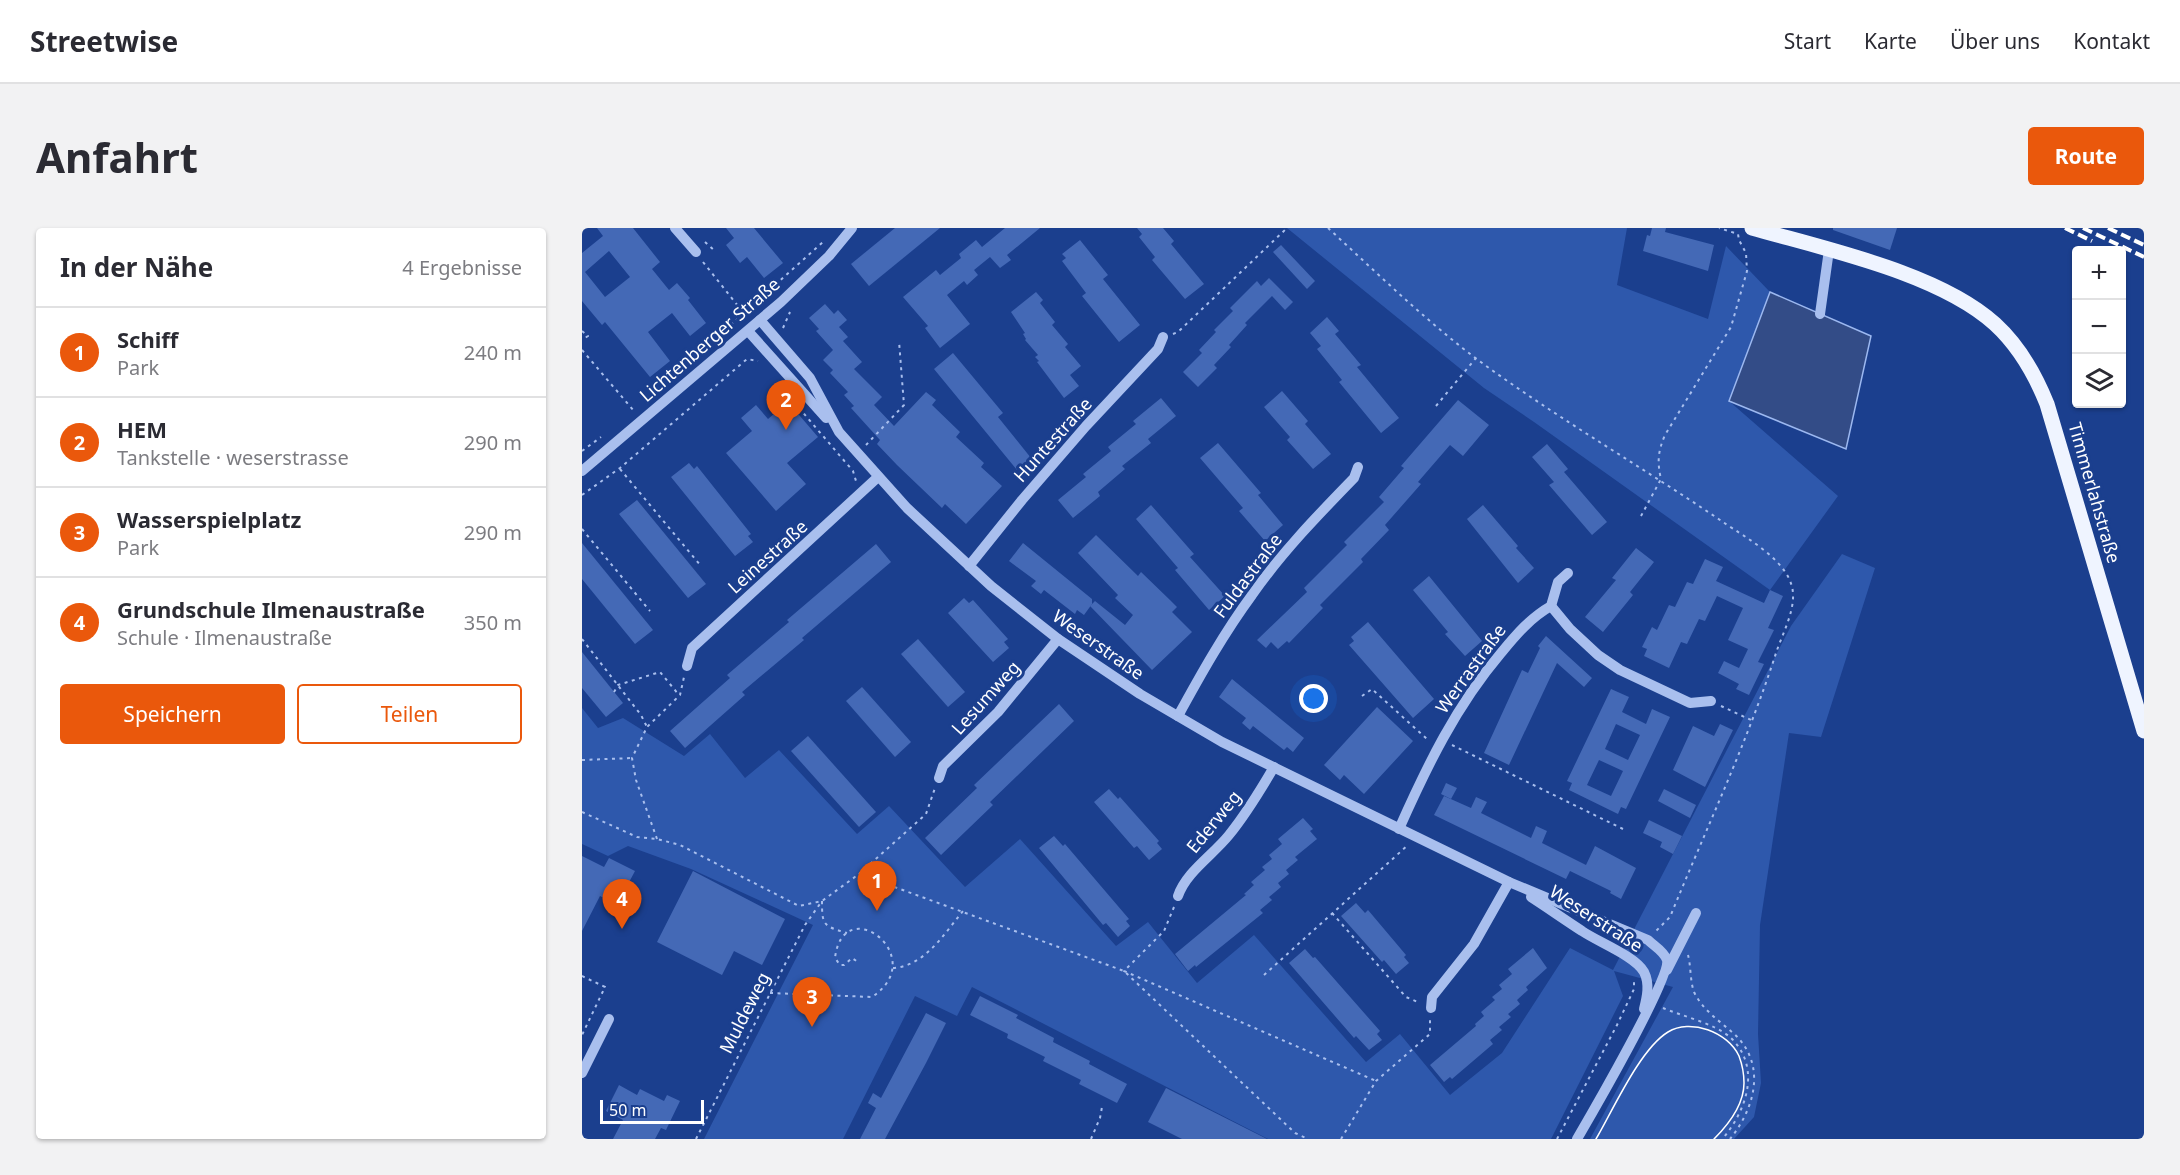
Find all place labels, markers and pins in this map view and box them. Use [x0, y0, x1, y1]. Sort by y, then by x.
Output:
pin: 2 [766, 380, 806, 430]
pin: 1 [858, 862, 896, 911]
pin: 4 [602, 880, 642, 929]
pin: 3 [792, 978, 832, 1027]

